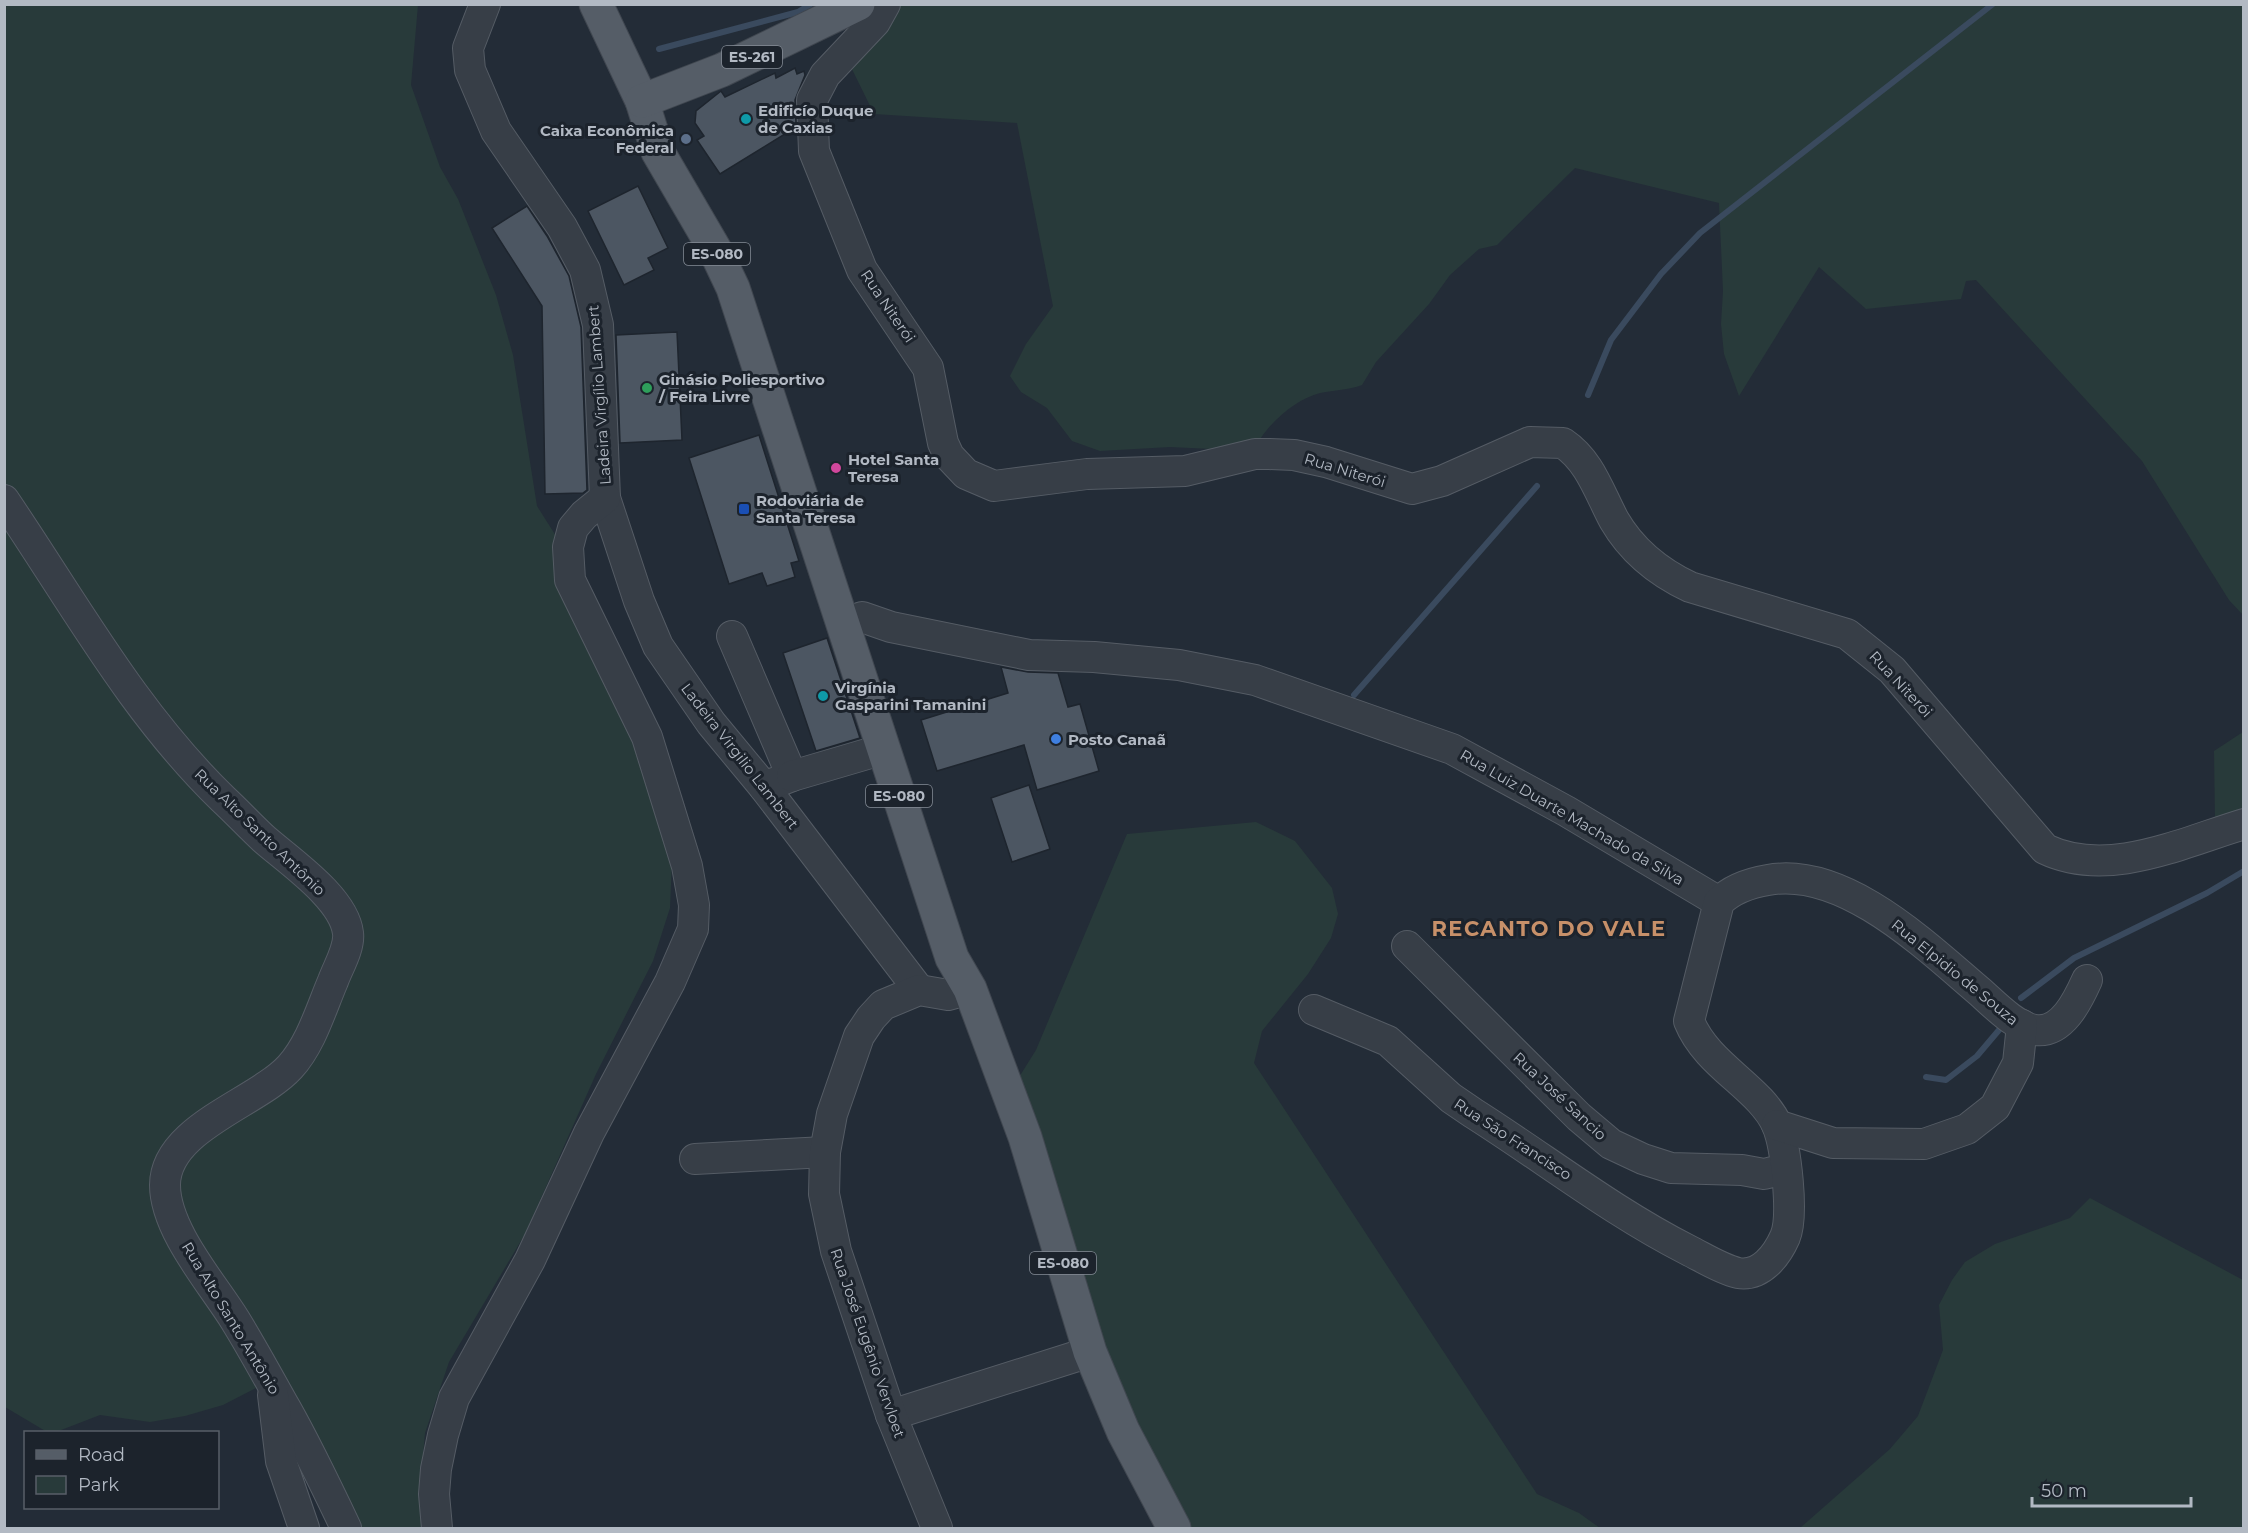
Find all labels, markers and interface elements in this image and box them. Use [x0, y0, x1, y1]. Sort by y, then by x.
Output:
road number: ES-261 [722, 46, 782, 68]
place label: Edificío Duque de Caxias [758, 101, 873, 137]
marker: Edificío Duque de Caxias [739, 112, 753, 126]
place label: Caixa Econômica Federal [540, 121, 674, 157]
marker: Caixa Econômica Federal [679, 132, 693, 146]
road number: ES-080 [684, 243, 750, 265]
street label: Rua Niterói [857, 266, 919, 346]
street label: Ladeira Virgílio Lambert [583, 305, 615, 485]
place label: Ginásio Poliesportivo / Feira Livre [658, 370, 825, 406]
marker: Ginásio Poliesportivo / Feira Livre [640, 381, 654, 395]
street label: Rua Niterói [1302, 449, 1388, 491]
place label: Hotel Santa Teresa [848, 450, 939, 486]
marker: Hotel Santa Teresa [829, 461, 843, 475]
place label: Rodoviária de Santa Teresa [756, 491, 864, 527]
marker: Rodoviária de Santa Teresa [737, 502, 751, 516]
street label: Rua Niterói [1865, 647, 1937, 721]
place label: Virgínia Gasparini Tamanini [834, 678, 986, 714]
street label: Ladeira Virgilio Lambert [677, 679, 803, 833]
marker: Virgínia Gasparini Tamanini [816, 689, 830, 703]
place label: Posto Canaã [1068, 730, 1166, 749]
marker: Posto Canaã [1049, 732, 1063, 746]
street label: Rua Luiz Duarte Machado da Silva [1457, 745, 1687, 889]
street label: Rua Alto Santo Antônio [191, 765, 329, 899]
road number: ES-080 [866, 785, 932, 807]
street label: Rua Elpidio de Souza [1888, 915, 2022, 1029]
district label: RECANTO DO VALE [1431, 916, 1667, 941]
street label: Rua José Sancio [1509, 1048, 1611, 1144]
street label: Rua São Francisco [1451, 1094, 1575, 1184]
street label: Rua Alto Santo Antônio [178, 1238, 284, 1398]
street label: Rua José Eugênio Vervloet [827, 1246, 909, 1440]
road number: ES-080 [1030, 1252, 1096, 1274]
legend [24, 1431, 219, 1509]
text: Road [78, 1444, 125, 1466]
scale bar [2032, 1470, 2191, 1508]
text: Park [78, 1474, 119, 1496]
text: 50 m [2041, 1480, 2087, 1502]

